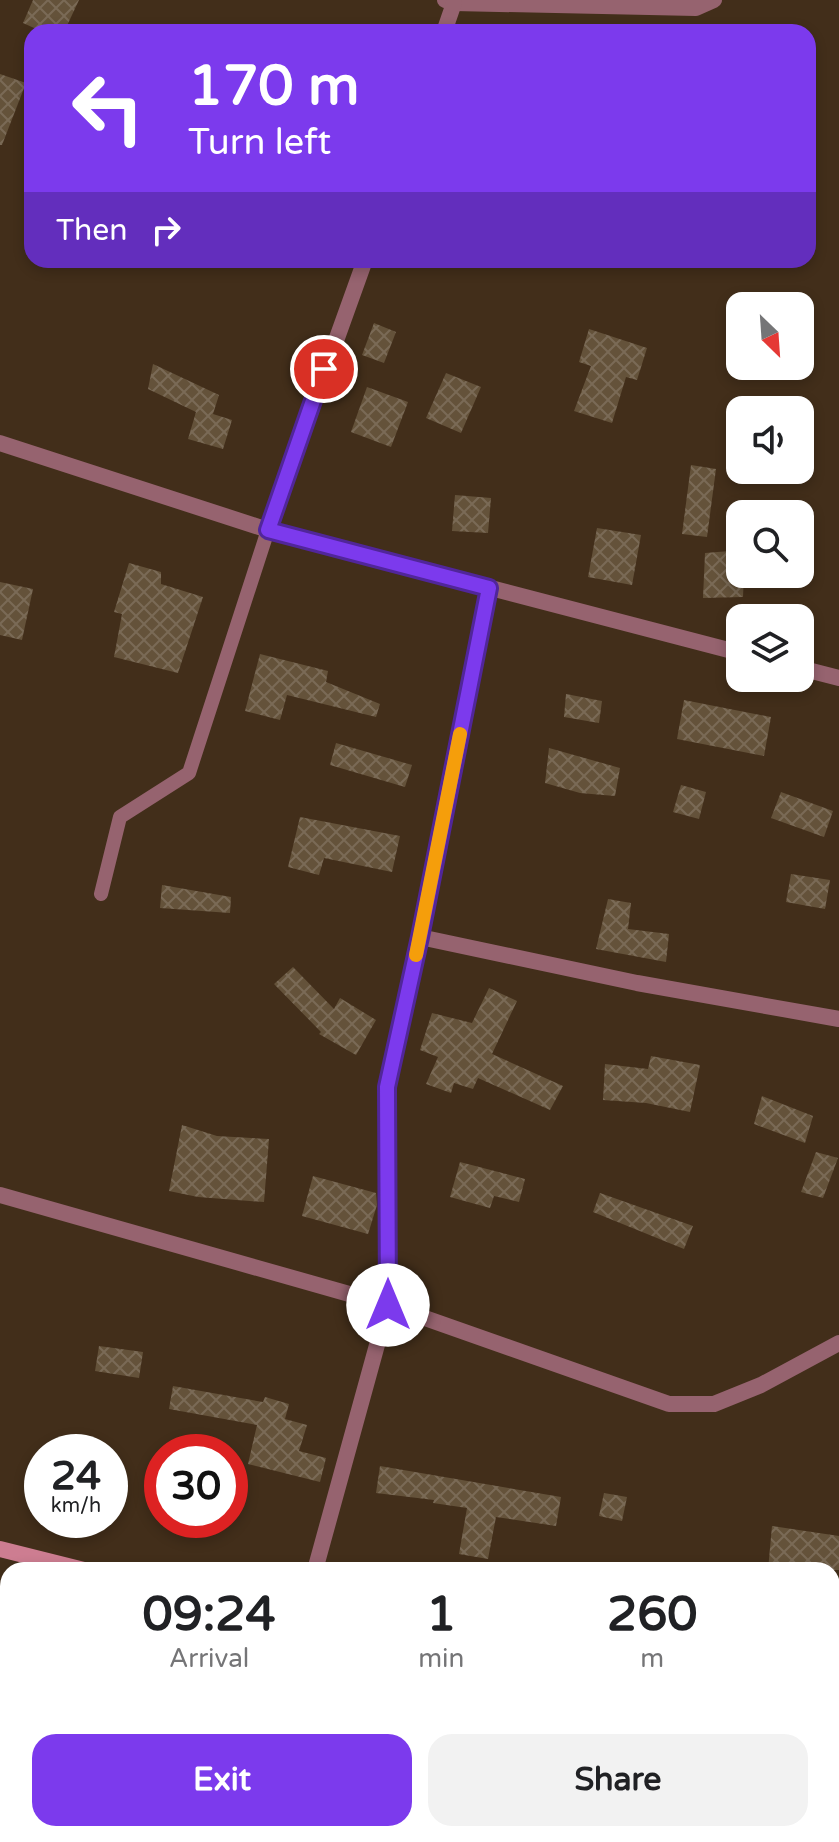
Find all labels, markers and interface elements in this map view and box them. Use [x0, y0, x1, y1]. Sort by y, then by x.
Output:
text: 170 m [188, 53, 359, 120]
icon: left [56, 56, 160, 160]
text: Turn left [188, 121, 331, 164]
icon: right [144, 208, 188, 252]
text: Then [56, 212, 128, 249]
north arrow [726, 292, 814, 380]
map controls [726, 292, 814, 692]
pin [290, 335, 358, 403]
icon: arrive [302, 347, 346, 391]
button: sound [726, 396, 814, 484]
button: search [726, 500, 814, 588]
button: layers [726, 604, 814, 692]
position arrow [346, 1263, 430, 1347]
speed limit sign: 30 [144, 1434, 248, 1538]
text: 24 [51, 1452, 101, 1500]
text: km/h [51, 1494, 101, 1518]
text: 09:24 [143, 1586, 276, 1644]
text: 1 [426, 1586, 456, 1644]
text: 260 [607, 1586, 697, 1644]
text: Arrival [169, 1643, 249, 1674]
text: min [418, 1643, 464, 1674]
text: m [640, 1643, 664, 1674]
button: Exit [32, 1734, 412, 1826]
button: Share [428, 1734, 808, 1826]

